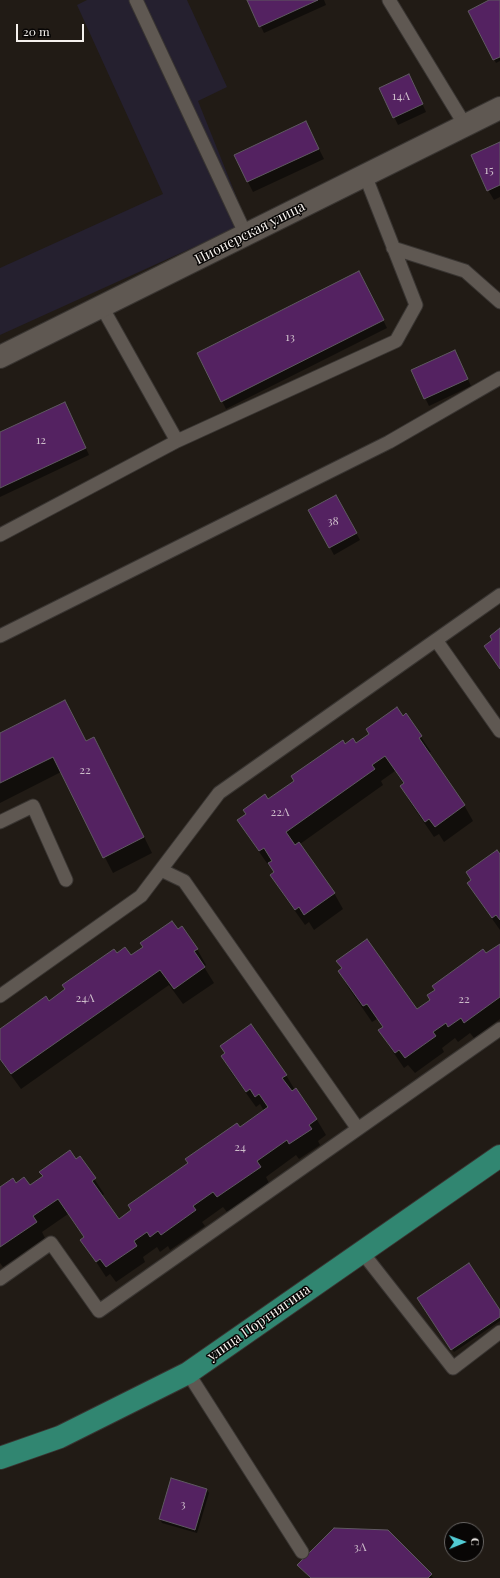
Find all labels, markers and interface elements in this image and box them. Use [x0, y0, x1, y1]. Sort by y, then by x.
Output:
scale bar [18, 16, 86, 42]
text: 20 m [23, 23, 50, 39]
house number: 14А [392, 89, 410, 103]
house number: 15 [484, 163, 494, 177]
street label: Пионерская улица [192, 198, 308, 268]
house number: 13 [285, 330, 295, 344]
house number: 12 [36, 433, 46, 447]
house number: 38 [327, 514, 339, 528]
house number: 22 [79, 763, 91, 777]
house number: 22А [270, 805, 290, 819]
house number: 24А [75, 991, 95, 1005]
house number: 22 [458, 992, 470, 1006]
house number: 24 [234, 1140, 246, 1154]
street label: улица Портнягина [204, 1281, 314, 1365]
house number: 3 [180, 1497, 186, 1511]
north arrow [444, 1522, 484, 1562]
text: С [468, 1538, 483, 1546]
house number: 3А [354, 1540, 366, 1554]

